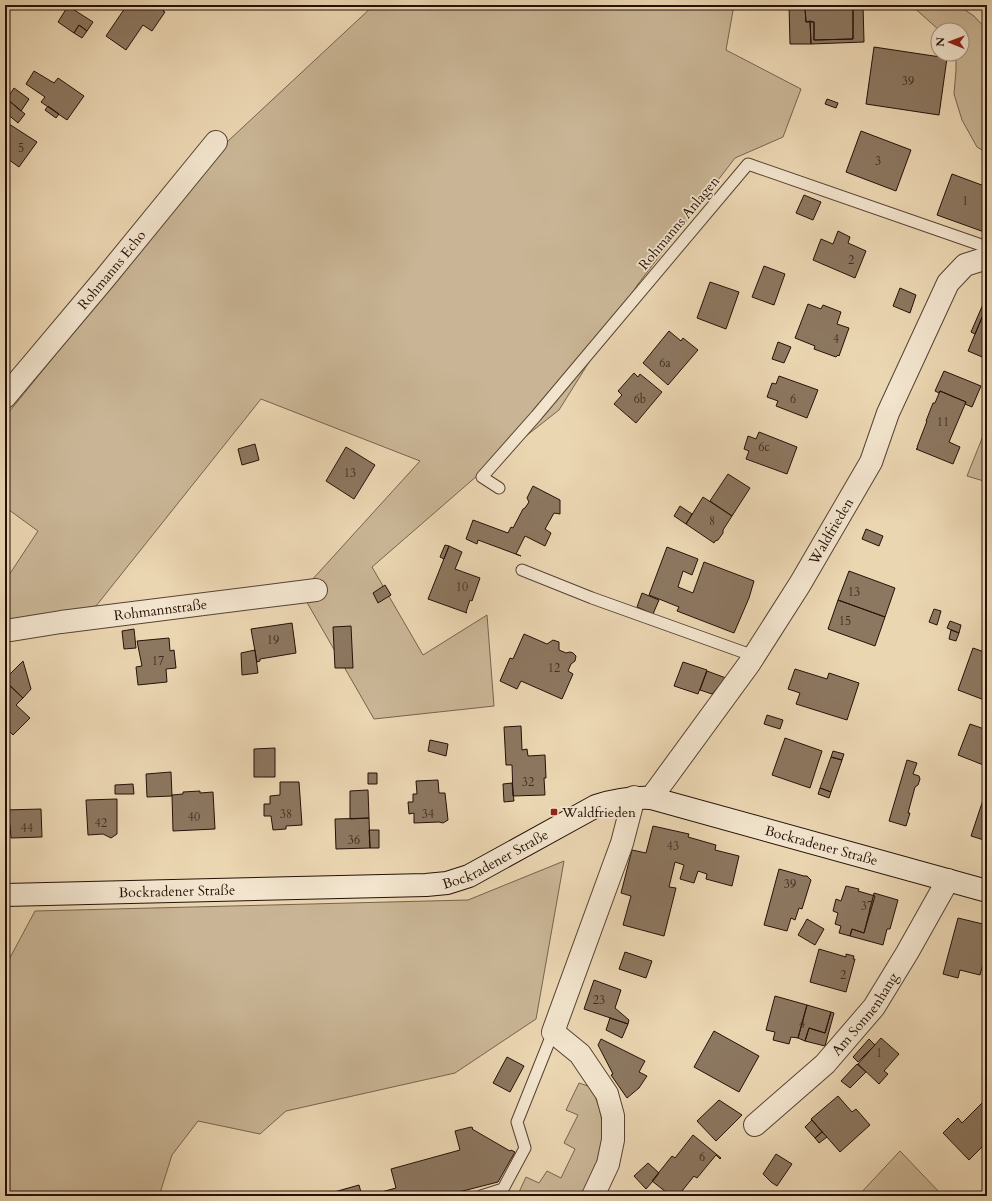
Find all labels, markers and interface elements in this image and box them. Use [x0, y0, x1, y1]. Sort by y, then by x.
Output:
north arrow [930, 22, 970, 62]
text: N [933, 36, 948, 47]
house number: 39 [902, 73, 914, 89]
house number: 5 [18, 140, 24, 156]
house number: 3 [875, 153, 881, 169]
street label: Rohmanns Anlagen [634, 172, 724, 274]
house number: 1 [962, 193, 968, 209]
street label: Rohmanns Echo [73, 226, 150, 313]
house number: 2 [848, 252, 854, 268]
house number: 4 [833, 331, 839, 347]
house number: 6a [659, 355, 671, 371]
house number: 6b [634, 391, 646, 407]
house number: 6 [790, 391, 796, 407]
house number: 11 [937, 414, 949, 430]
house number: 6c [758, 439, 770, 455]
house number: 13 [344, 465, 356, 481]
street label: Waldfrieden [803, 494, 858, 569]
house number: 8 [709, 513, 715, 529]
house number: 10 [456, 579, 468, 595]
house number: 13 [848, 584, 860, 600]
street label: Rohmannstraße [113, 594, 208, 625]
house number: 15 [839, 613, 851, 629]
house number: 19 [267, 632, 279, 648]
house number: 17 [152, 653, 164, 669]
house number: 12 [548, 660, 560, 676]
house number: 32 [522, 774, 534, 790]
place label: Waldfrieden [561, 803, 636, 822]
house number: 38 [280, 806, 292, 822]
house number: 34 [422, 806, 434, 822]
marker: Waldfrieden [549, 807, 559, 817]
house number: 40 [188, 809, 200, 825]
house number: 42 [95, 815, 107, 831]
house number: 44 [21, 820, 33, 836]
street label: Bockradener Straße [763, 820, 880, 870]
street label: Bockradener Straße [440, 825, 551, 893]
house number: 36 [348, 832, 360, 848]
house number: 43 [667, 838, 679, 854]
house number: 39 [784, 876, 796, 892]
street label: Bockradener Straße [118, 880, 235, 902]
house number: 37 [861, 898, 873, 914]
house number: 2 [840, 967, 846, 983]
street label: Am Sonnenhang [827, 969, 903, 1059]
house number: 23 [593, 992, 605, 1008]
house number: 4 [799, 1016, 805, 1032]
house number: 1 [876, 1045, 882, 1061]
house number: 6 [699, 1149, 705, 1165]

